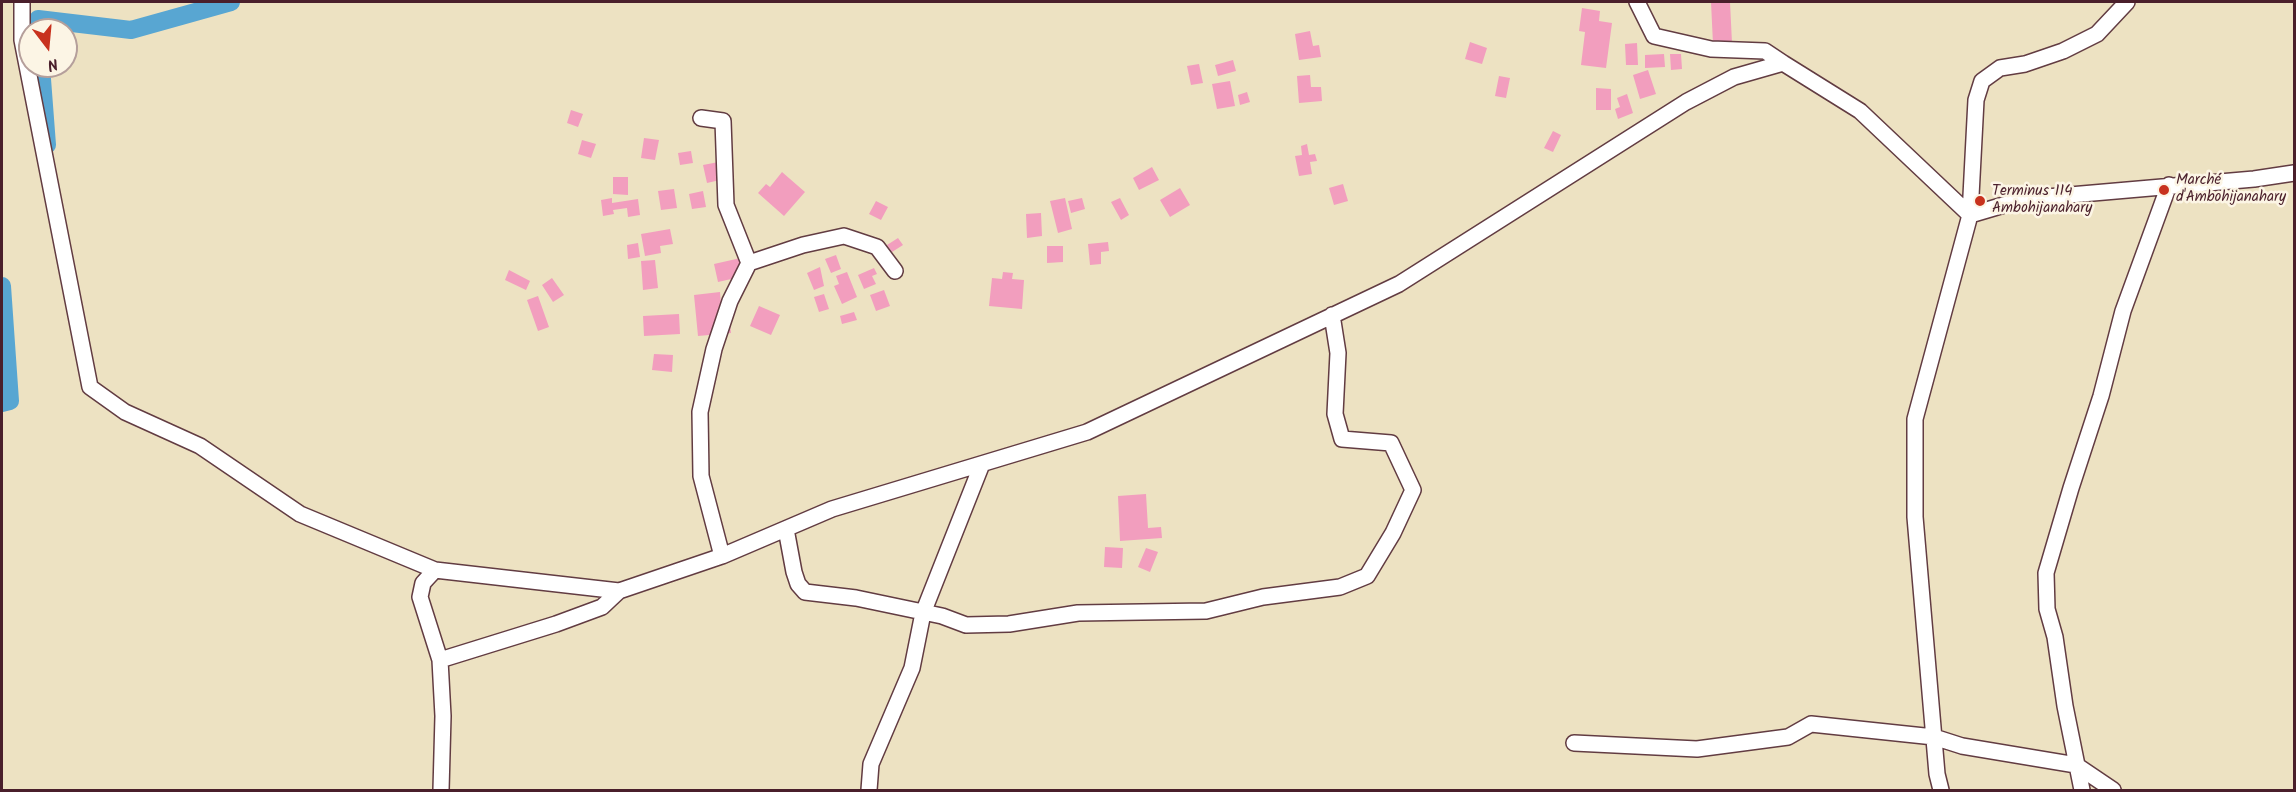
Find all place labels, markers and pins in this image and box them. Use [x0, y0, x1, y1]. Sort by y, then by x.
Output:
place label: Marché d'Ambohijanahary [2176, 172, 2286, 207]
place label: Terminus 114 Ambohijanahary [1992, 183, 2092, 218]
marker: Marché d'Ambohijanahary [2157, 183, 2171, 197]
marker: Terminus 114 Ambohijanahary [1973, 194, 1987, 208]

